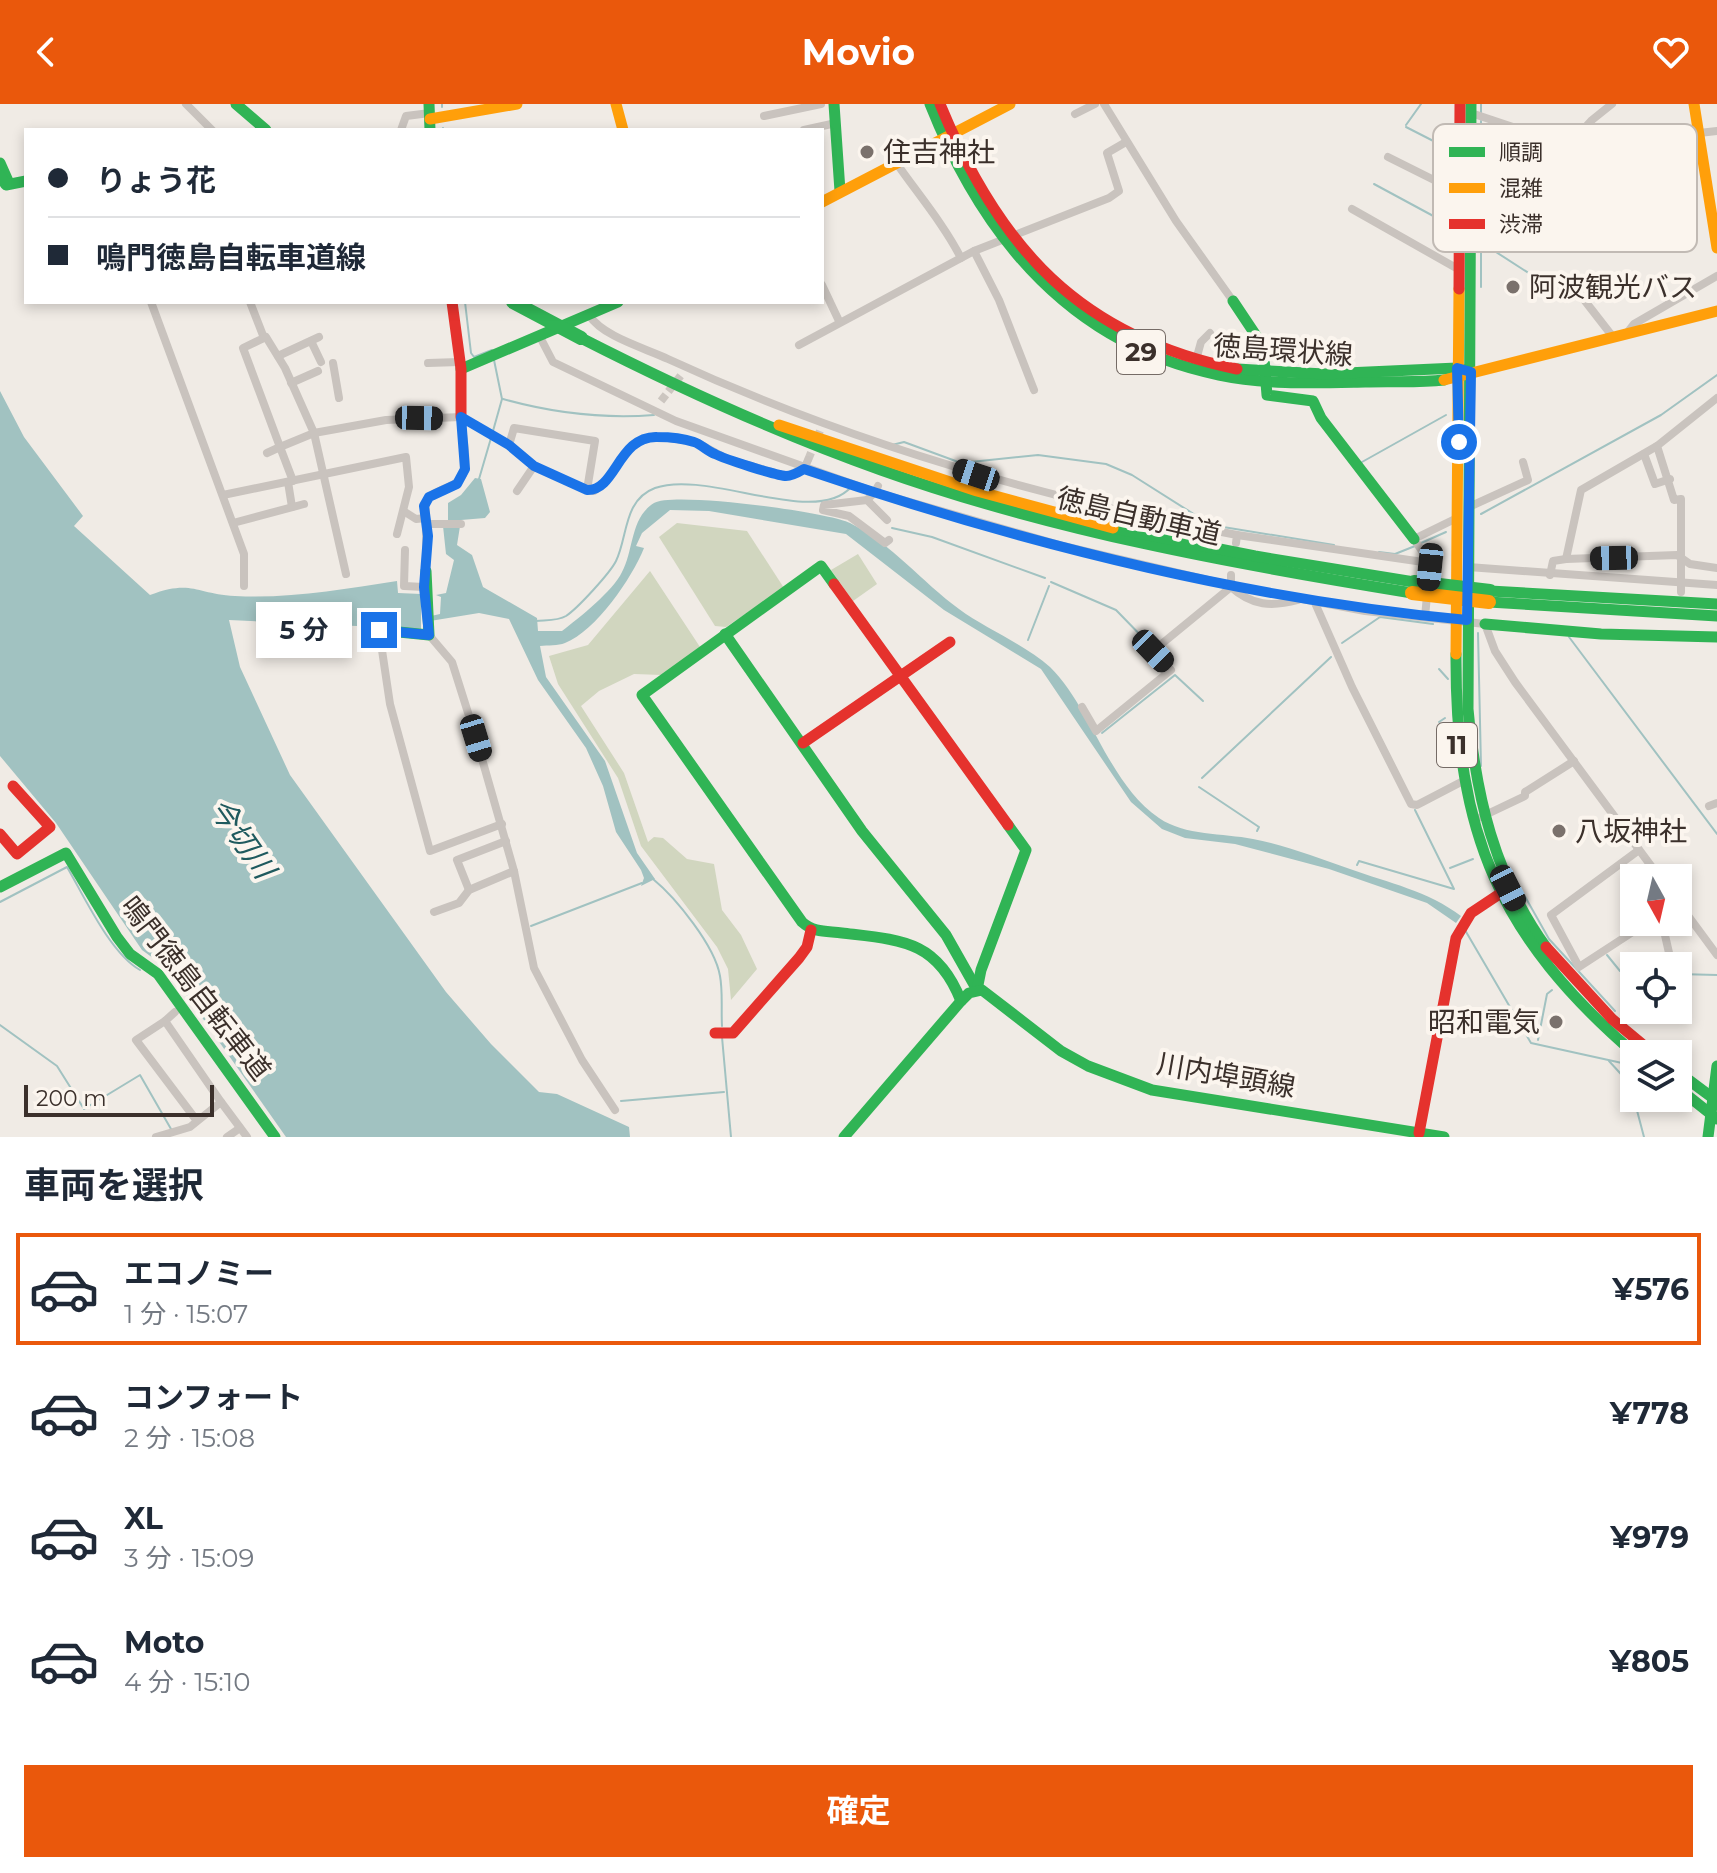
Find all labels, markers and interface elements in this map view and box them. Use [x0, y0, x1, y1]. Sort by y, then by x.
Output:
icon: back [24, 30, 68, 74]
text: Movio [802, 30, 915, 74]
icon: heart [1649, 30, 1693, 74]
legend [1433, 124, 1697, 252]
place label: 住吉神社 [883, 135, 995, 169]
text: 順調 [1499, 139, 1543, 166]
marker: 住吉神社 [858, 143, 876, 161]
text: りょう花 [96, 162, 216, 199]
text: 混雑 [1499, 175, 1543, 202]
text: 渋滞 [1499, 211, 1543, 238]
text: 鳴門徳島自転車道線 [96, 239, 366, 276]
place label: 阿波観光バス [1529, 270, 1697, 304]
marker: 阿波観光バス [1504, 278, 1522, 296]
street label: 徳島環状線 [1212, 328, 1354, 372]
road number: 29 [1117, 330, 1165, 374]
car [395, 406, 443, 430]
route start [1441, 424, 1477, 460]
car [949, 456, 1003, 494]
street label: 徳島自動車道 [1053, 481, 1225, 551]
car [1416, 542, 1444, 592]
car [1590, 546, 1638, 570]
callout: 5 分 [255, 602, 351, 658]
route end [361, 612, 397, 648]
text: 5 分 [280, 614, 328, 646]
car [1128, 625, 1178, 677]
car [458, 712, 494, 764]
road number: 11 [1437, 723, 1477, 767]
water label: 今切川 [201, 791, 285, 888]
place label: 八坂神社 [1575, 814, 1687, 848]
marker: 八坂神社 [1550, 822, 1568, 840]
car [1486, 861, 1530, 915]
north arrow [1620, 864, 1692, 936]
map controls [1620, 864, 1692, 1112]
street label: 鳴門徳島自転車道 [114, 889, 278, 1087]
button: locate [1620, 952, 1692, 1024]
place label: 昭和電気 [1428, 1005, 1540, 1039]
marker: 昭和電気 [1547, 1013, 1565, 1031]
button: layers [1620, 1040, 1692, 1112]
street label: 川内埠頭線 [1154, 1046, 1298, 1104]
scale bar [24, 1081, 214, 1117]
text: 200 m [36, 1085, 107, 1112]
text: 車両を選択 [24, 1163, 204, 1207]
icon: car [28, 1253, 100, 1325]
text: エコノミー [124, 1255, 274, 1292]
text: ¥576 [1612, 1271, 1689, 1308]
text: 1 分 · 15:07 [124, 1298, 248, 1330]
icon: car [28, 1377, 100, 1449]
text: コンフォート [124, 1379, 303, 1416]
text: ¥778 [1610, 1395, 1689, 1432]
text: 2 分 · 15:08 [124, 1422, 255, 1454]
text: XL [124, 1500, 163, 1537]
icon: car [28, 1501, 100, 1573]
text: ¥979 [1610, 1519, 1689, 1556]
text: 3 分 · 15:09 [124, 1542, 254, 1574]
text: Moto [124, 1624, 205, 1661]
icon: car [28, 1625, 100, 1697]
text: ¥805 [1609, 1643, 1689, 1680]
text: 4 分 · 15:10 [124, 1666, 250, 1698]
button: 確定 [24, 1765, 1693, 1857]

